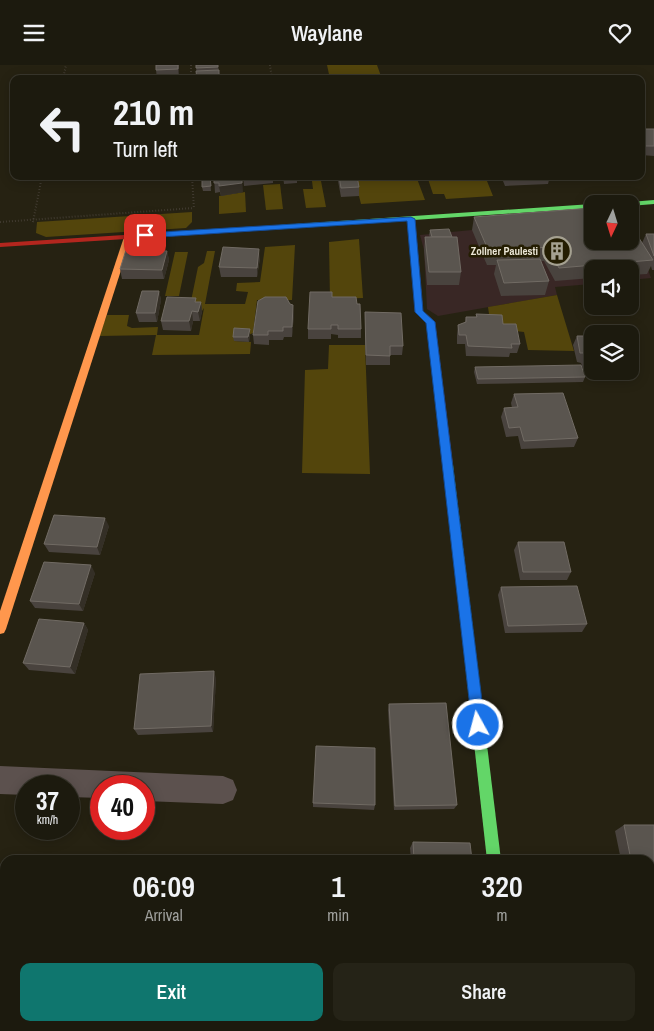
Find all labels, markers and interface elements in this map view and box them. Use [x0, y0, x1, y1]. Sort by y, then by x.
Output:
text: Waylane [291, 18, 363, 48]
icon: menu [20, 19, 48, 47]
icon: heart [606, 19, 634, 47]
text: 210 m [113, 89, 194, 136]
icon: left [30, 95, 95, 160]
text: Turn left [113, 134, 178, 164]
north arrow [584, 195, 639, 250]
map controls [584, 195, 639, 380]
pin [124, 214, 166, 256]
icon: arrive [131, 221, 159, 249]
building icon: Zollner Paulesti [542, 236, 572, 266]
place label: Zollner Paulesti [471, 244, 538, 258]
button: sound [584, 260, 639, 315]
button: layers [584, 325, 639, 380]
position arrow [451, 698, 503, 750]
speed limit sign: 40 [90, 775, 155, 840]
text: 37 [36, 784, 59, 818]
text: km/h [37, 812, 58, 828]
text: 06:09 [132, 866, 195, 906]
text: 1 [331, 866, 345, 906]
text: 320 [482, 866, 523, 906]
text: Arrival [145, 904, 183, 926]
text: min [327, 904, 349, 926]
text: m [497, 904, 508, 926]
button: Exit [20, 963, 323, 1021]
button: Share [333, 963, 635, 1021]

